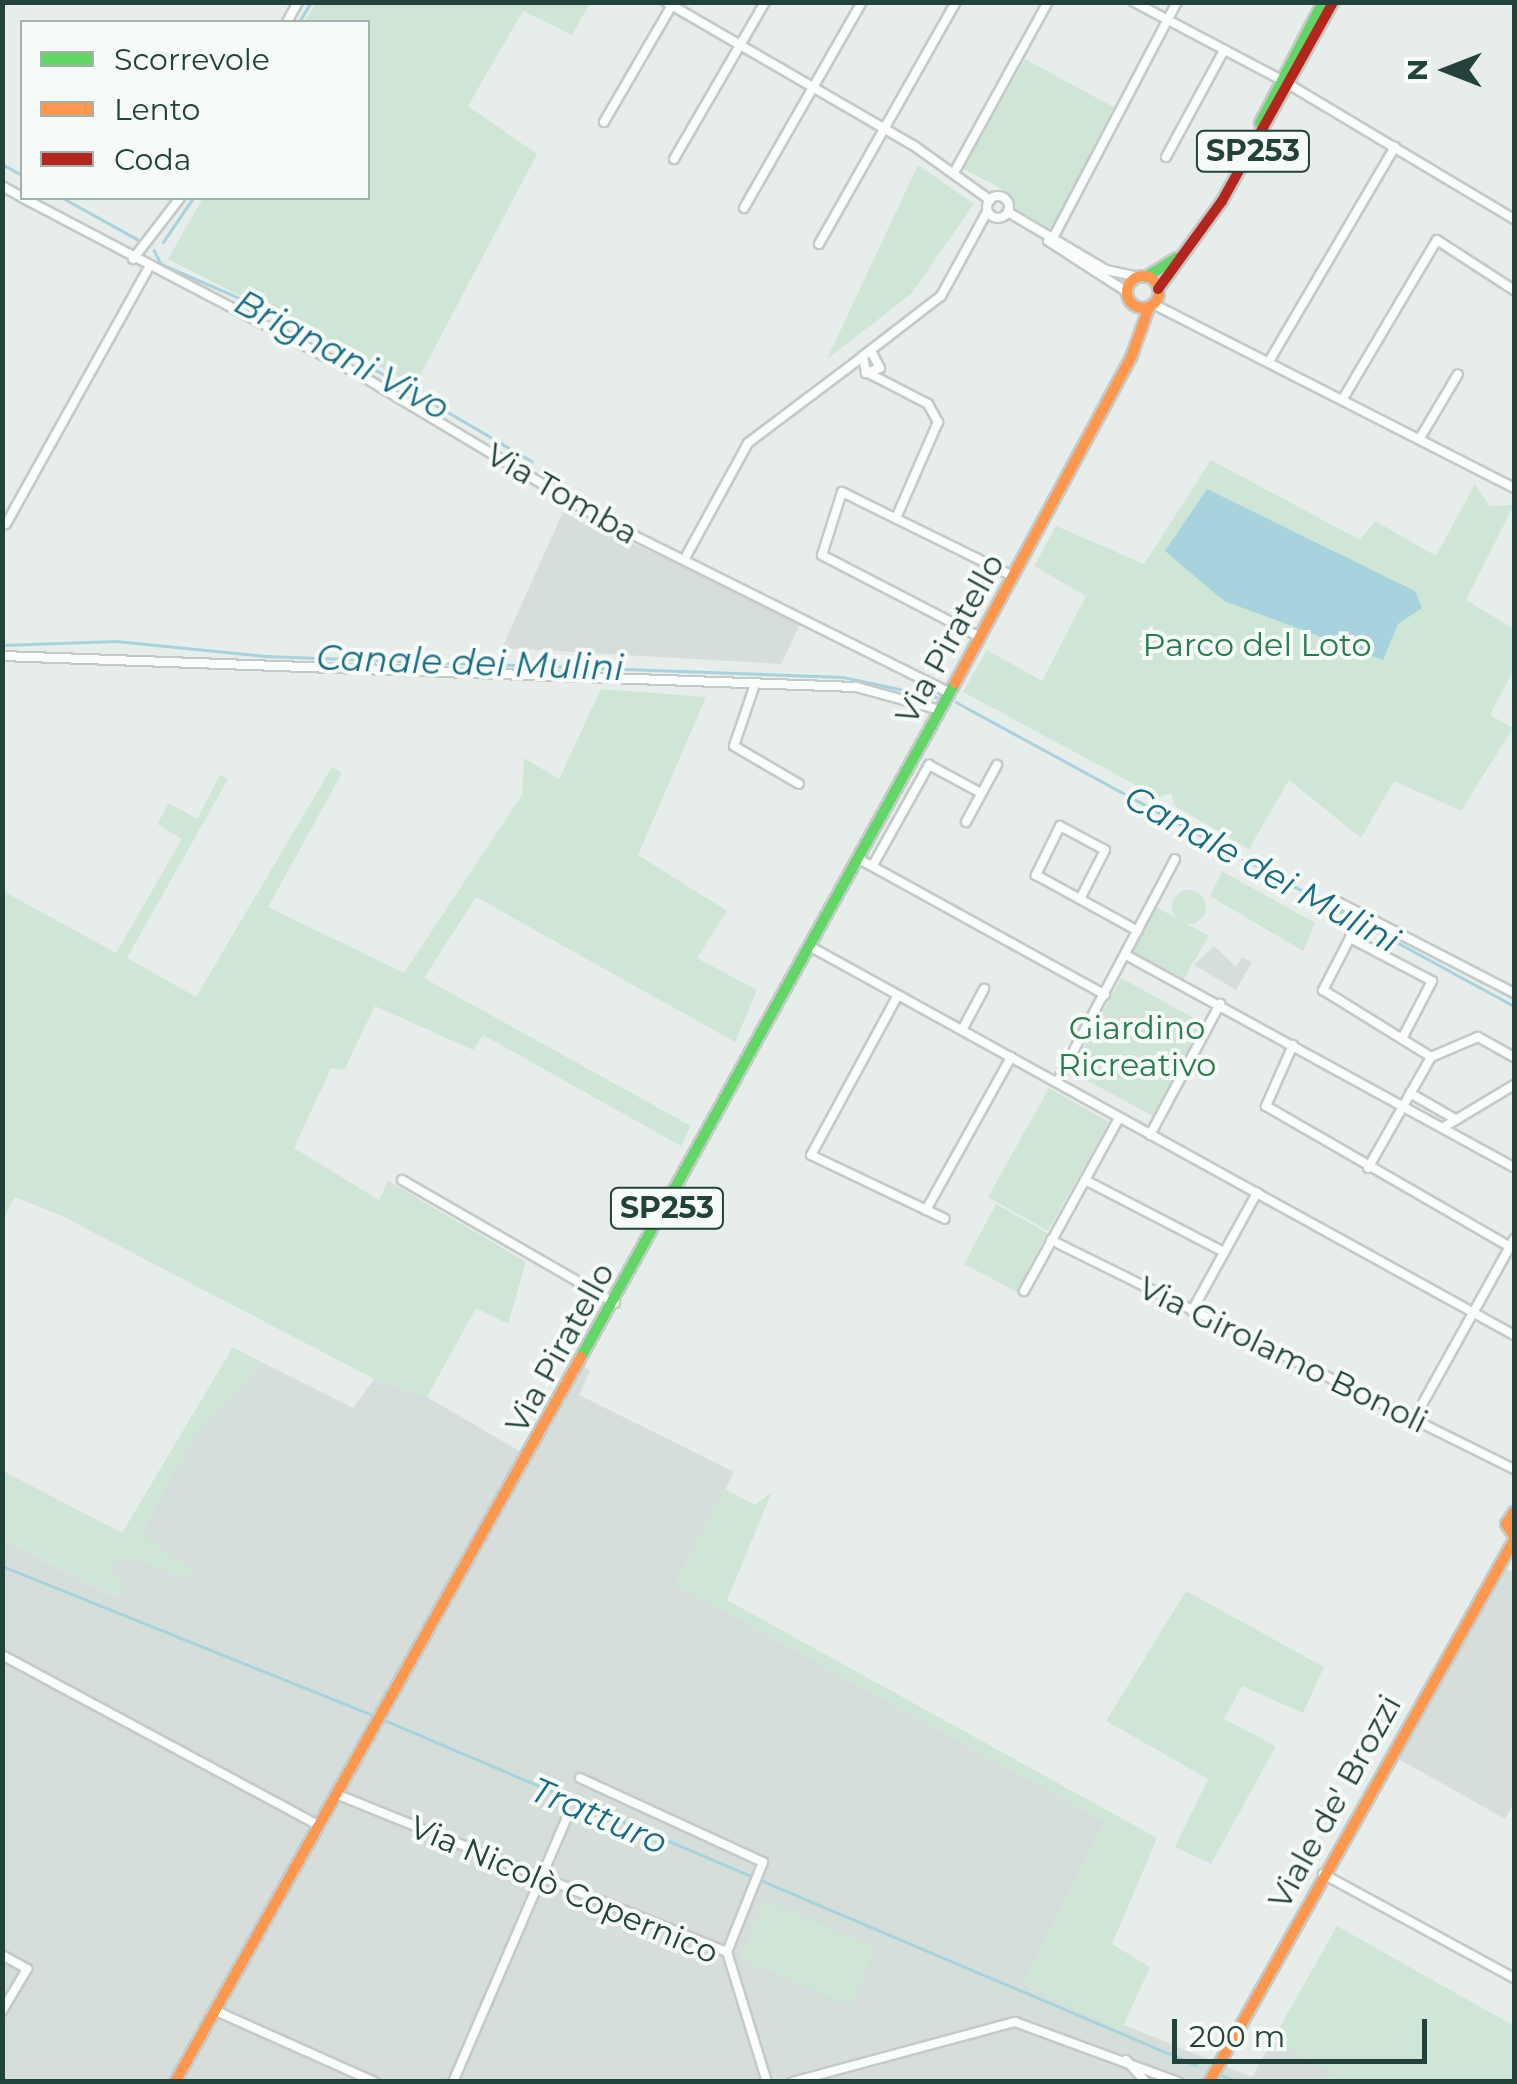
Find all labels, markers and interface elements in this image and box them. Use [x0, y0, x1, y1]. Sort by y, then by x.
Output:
legend [20, 20, 370, 200]
north arrow [1397, 20, 1497, 120]
text: Scorrevole [114, 41, 270, 78]
text: N [1400, 59, 1434, 81]
text: Lento [114, 91, 200, 128]
road number: SP253 [1196, 126, 1310, 176]
text: Coda [114, 141, 191, 178]
water label: Brignani Vivo [228, 281, 456, 429]
street label: Via Tomba [479, 435, 645, 553]
street label: Via Piratello [887, 547, 1013, 731]
park label: Parco del Loto [1142, 626, 1372, 664]
water label: Canale dei Mulini [316, 637, 624, 689]
water label: Canale dei Mulini [1117, 776, 1407, 962]
park label: Giardino Ricreativo [1058, 1010, 1216, 1085]
road number: SP253 [610, 1183, 724, 1233]
street label: Via Piratello [497, 1256, 623, 1440]
street label: Via Girolamo Bonoli [1132, 1268, 1434, 1442]
street label: Viale de' Brozzi [1260, 1688, 1410, 1916]
water label: Tratturo [525, 1769, 673, 1863]
street label: Via Nicolò Copernico [404, 1808, 724, 1972]
scale bar [1177, 1999, 1432, 2061]
text: 200 m [1189, 2018, 1285, 2055]

